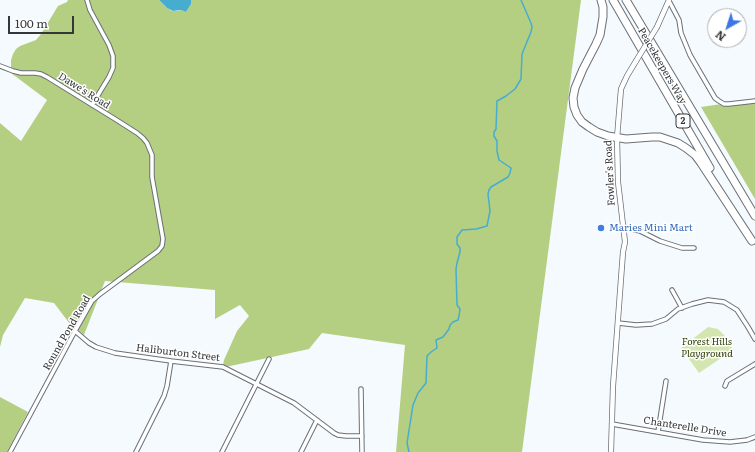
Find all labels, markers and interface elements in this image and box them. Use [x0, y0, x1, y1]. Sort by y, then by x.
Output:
scale bar [10, 8, 76, 34]
north arrow [707, 8, 747, 48]
text: 100 m [15, 14, 48, 32]
street label: Peacekeepers Way [635, 25, 689, 107]
text: N [711, 27, 729, 46]
street label: Dawe's Road [56, 70, 112, 112]
road number: 2 [676, 114, 690, 128]
street label: Fowler's Road [602, 140, 618, 206]
place label: Maries Mini Mart [609, 222, 693, 234]
marker: Maries Mini Mart [596, 223, 606, 233]
street label: Round Pond Road [41, 293, 93, 373]
park label: Forest Hills Playground [681, 336, 733, 360]
street label: Haliburton Street [135, 342, 221, 364]
street label: Chanterelle Drive [643, 415, 727, 439]

